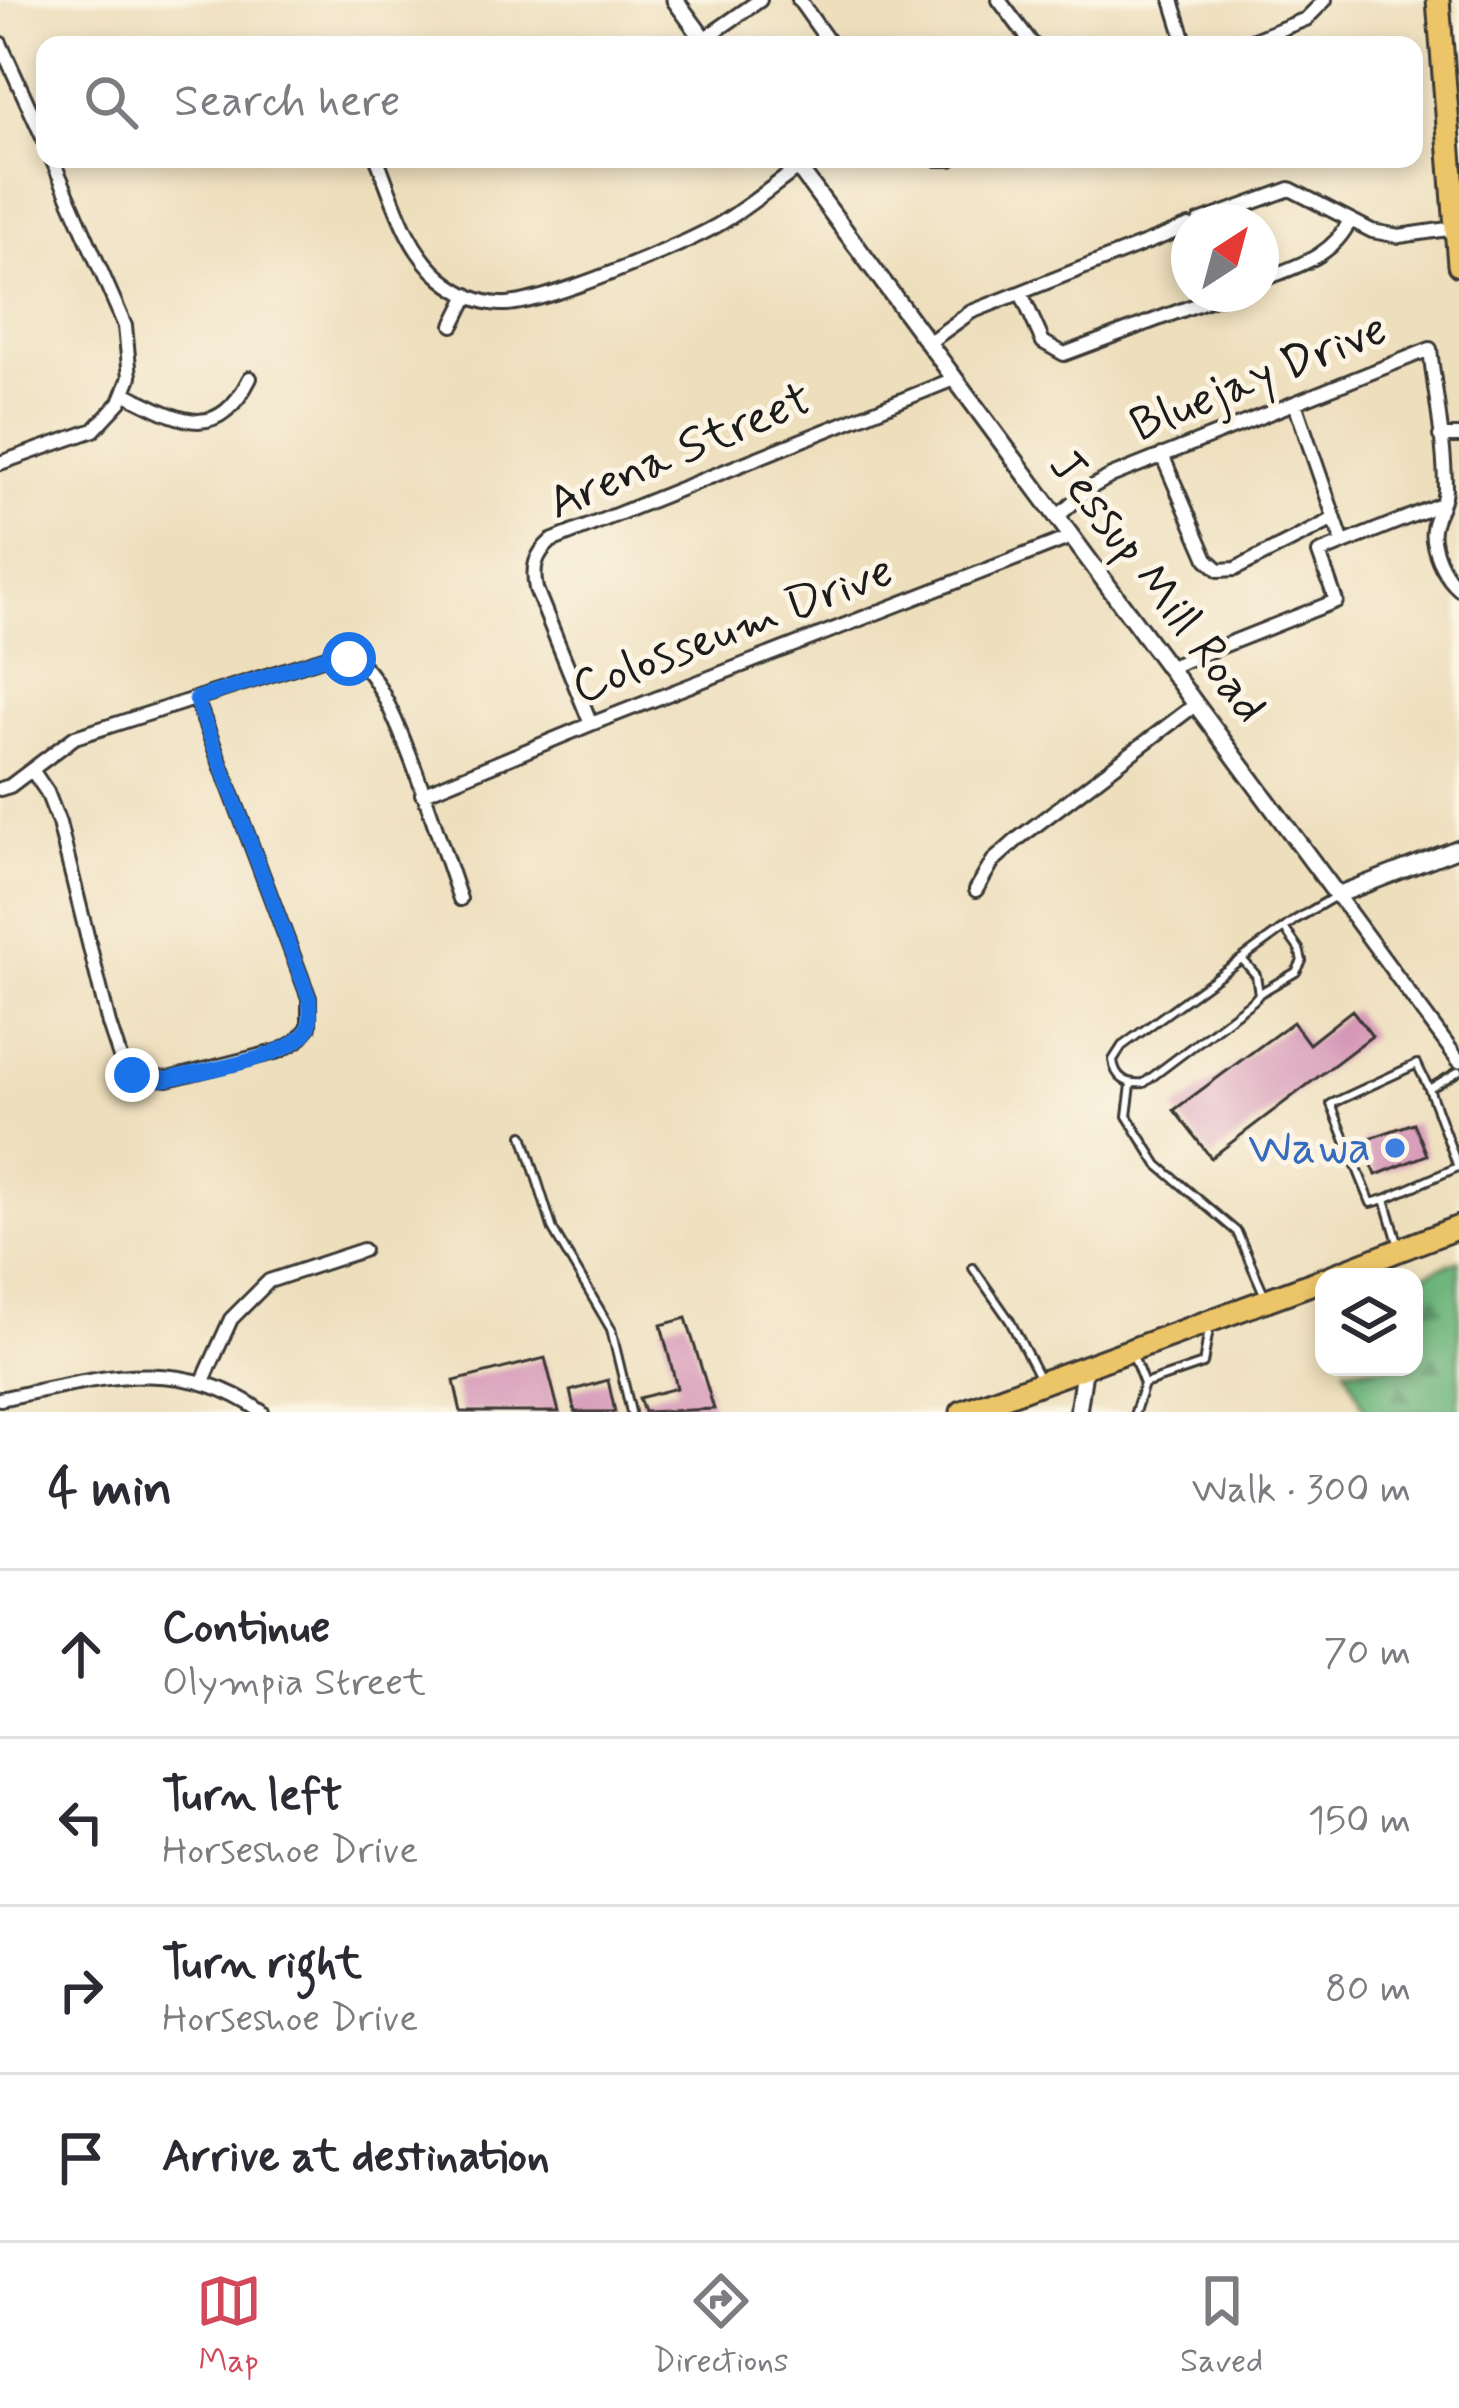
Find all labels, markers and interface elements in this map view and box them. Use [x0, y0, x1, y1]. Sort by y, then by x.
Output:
search box [36, 36, 1423, 168]
icon: search [78, 69, 144, 135]
text: Search here [174, 73, 401, 132]
north arrow [1171, 204, 1279, 312]
street label: Bluejay Drive [1121, 298, 1397, 458]
street label: Arena Street [539, 368, 821, 536]
street label: Jessup Mill Road [1033, 437, 1281, 737]
street label: Colosseum Drive [563, 540, 903, 720]
route start [322, 632, 376, 686]
route end [105, 1048, 159, 1102]
place label: Wawa [1248, 1117, 1371, 1180]
marker: Wawa [1382, 1135, 1408, 1161]
map controls [1315, 1268, 1423, 1376]
button: layers [1315, 1268, 1423, 1376]
text: 4 min [48, 1457, 172, 1523]
text: Walk · 300 m [1192, 1465, 1411, 1516]
text: Continue [162, 1599, 330, 1658]
icon: ahead [48, 1621, 114, 1687]
text: 70 m [1323, 1628, 1411, 1679]
text: Olympia Street [162, 1658, 426, 1709]
text: Turn left [162, 1767, 342, 1826]
icon: left [48, 1789, 114, 1855]
text: 150 m [1308, 1796, 1411, 1847]
text: Horseshoe Drive [162, 1826, 418, 1877]
text: Turn right [162, 1935, 362, 1994]
icon: right [48, 1957, 114, 2023]
text: 80 m [1325, 1964, 1411, 2015]
text: Horseshoe Drive [162, 1994, 418, 2045]
icon: arrive [48, 2125, 114, 2191]
text: Arrive at destination [162, 2128, 550, 2187]
tab: Map [196, 2268, 262, 2384]
tab: Directions [653, 2268, 789, 2384]
tab: Saved [1180, 2268, 1263, 2384]

